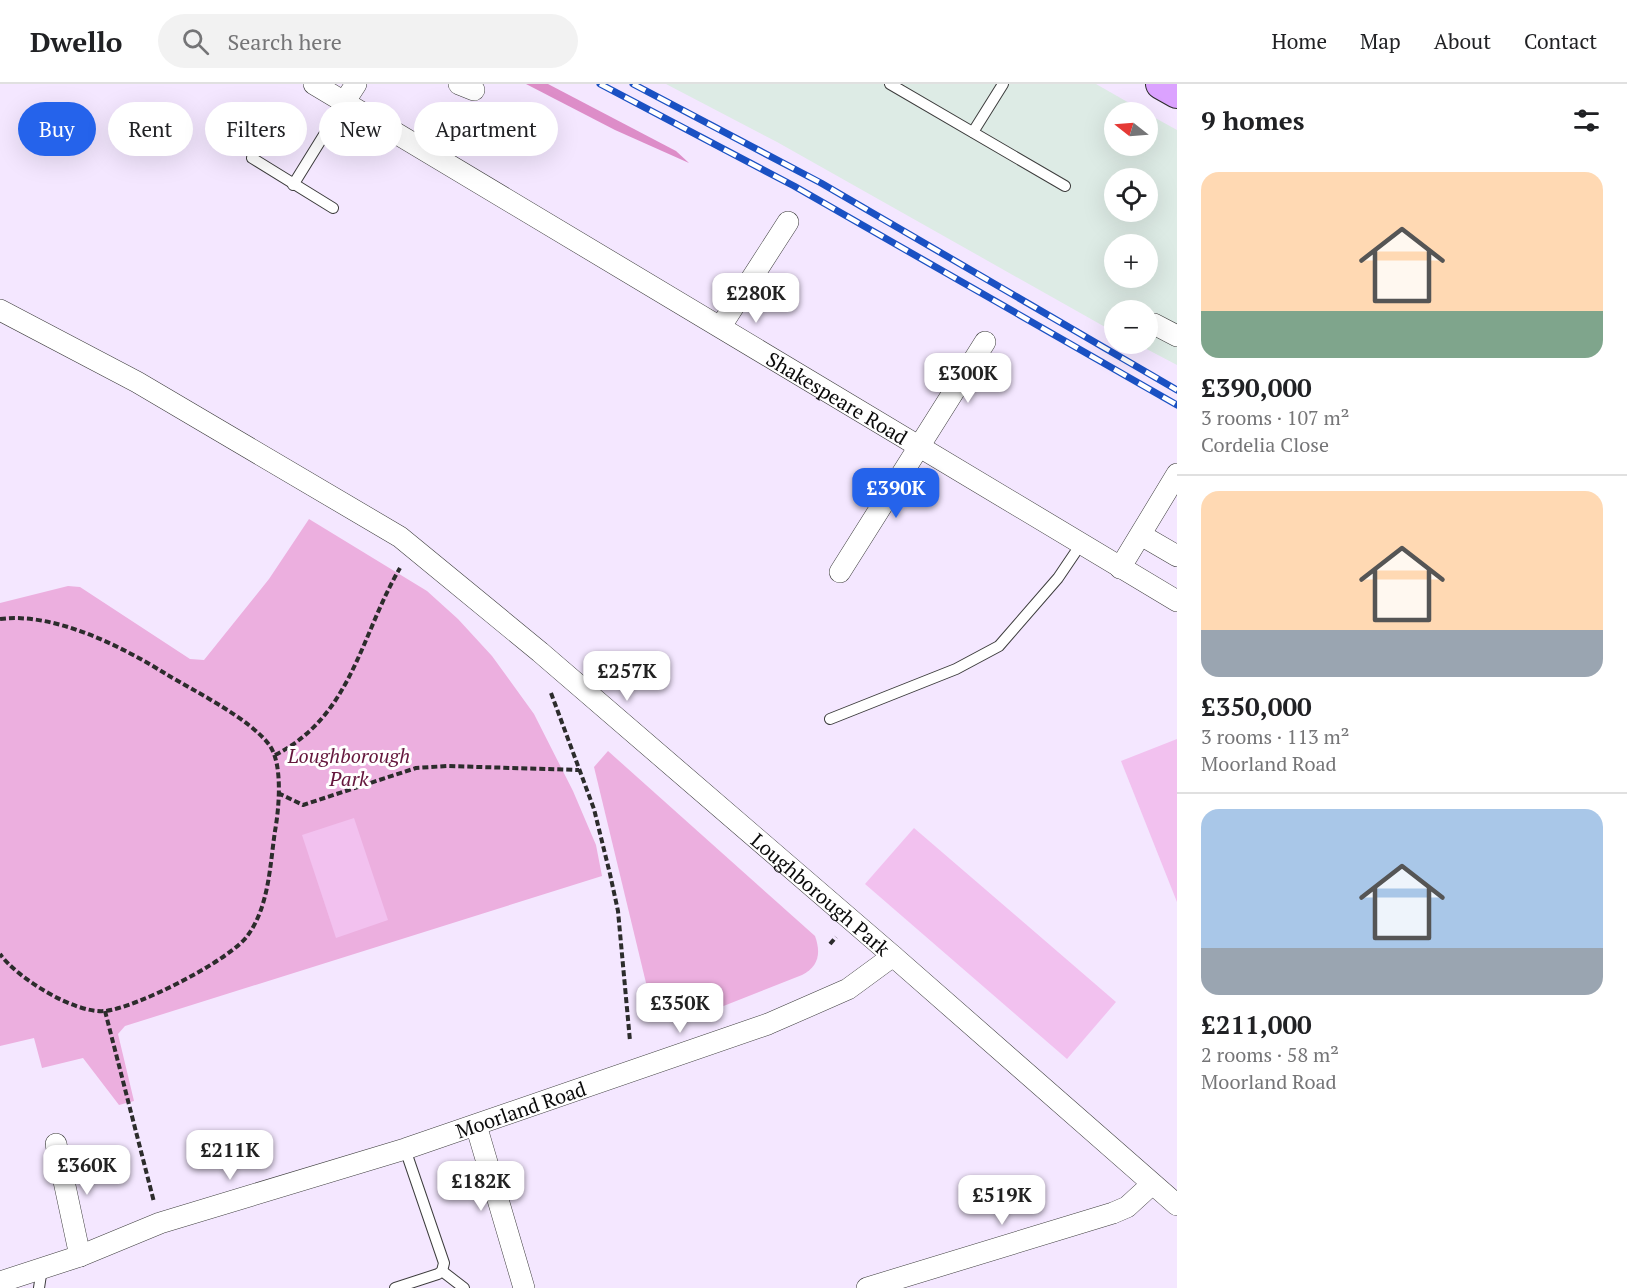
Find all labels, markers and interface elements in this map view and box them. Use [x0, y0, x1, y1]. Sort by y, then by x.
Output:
search box [158, 14, 578, 68]
text: Dwello [30, 23, 122, 60]
icon: search [179, 25, 212, 58]
text: Search here [227, 27, 342, 56]
text: Home [1271, 27, 1327, 55]
text: Map [1360, 27, 1401, 55]
text: About [1434, 27, 1491, 55]
text: Contact [1524, 27, 1597, 55]
chip: Buy [18, 102, 96, 156]
chip: Rent [108, 102, 193, 156]
chip: Filters [205, 102, 307, 156]
chip: New [319, 102, 402, 156]
chip: Apartment [414, 102, 558, 156]
north arrow [1104, 102, 1158, 156]
map controls [1104, 102, 1158, 354]
text: 9 homes [1201, 103, 1305, 137]
icon: filters [1570, 104, 1603, 137]
button: locate [1104, 168, 1158, 222]
icon: home [1348, 211, 1456, 319]
button: + [1104, 234, 1158, 288]
pin: £280K [714, 273, 798, 324]
text: £280K [726, 279, 786, 306]
button: − [1104, 300, 1158, 354]
street label: Shakespeare Road [762, 345, 913, 450]
pin: £300K [926, 353, 1010, 404]
text: £300K [938, 359, 998, 386]
text: £390,000 [1201, 370, 1312, 404]
text: 3 rooms · 107 m² [1201, 404, 1349, 431]
text: Cordelia Close [1201, 431, 1329, 458]
pin: £390K [854, 468, 938, 519]
text: £390K [866, 474, 926, 501]
icon: home [1348, 530, 1456, 638]
pin: £257K [585, 651, 669, 702]
text: £257K [597, 657, 657, 684]
text: £350,000 [1201, 689, 1312, 723]
text: 3 rooms · 113 m² [1201, 723, 1349, 750]
park label: Loughborough Park [287, 742, 410, 792]
text: Moorland Road [1201, 750, 1337, 777]
street label: Loughborough Park [746, 827, 897, 962]
icon: home [1348, 848, 1456, 956]
pin: £350K [638, 983, 722, 1034]
text: £350K [650, 989, 710, 1016]
text: £211,000 [1201, 1007, 1312, 1041]
text: 2 rooms · 58 m² [1201, 1041, 1339, 1068]
text: Moorland Road [1201, 1068, 1337, 1095]
street label: Moorland Road [452, 1074, 589, 1144]
pin: £211K [188, 1130, 272, 1181]
text: £211K [200, 1136, 260, 1163]
pin: £360K [45, 1145, 129, 1196]
text: £360K [57, 1151, 117, 1178]
pin: £182K [439, 1161, 523, 1212]
text: £182K [451, 1167, 511, 1194]
pin: £519K [960, 1175, 1044, 1226]
text: £519K [972, 1181, 1032, 1208]

